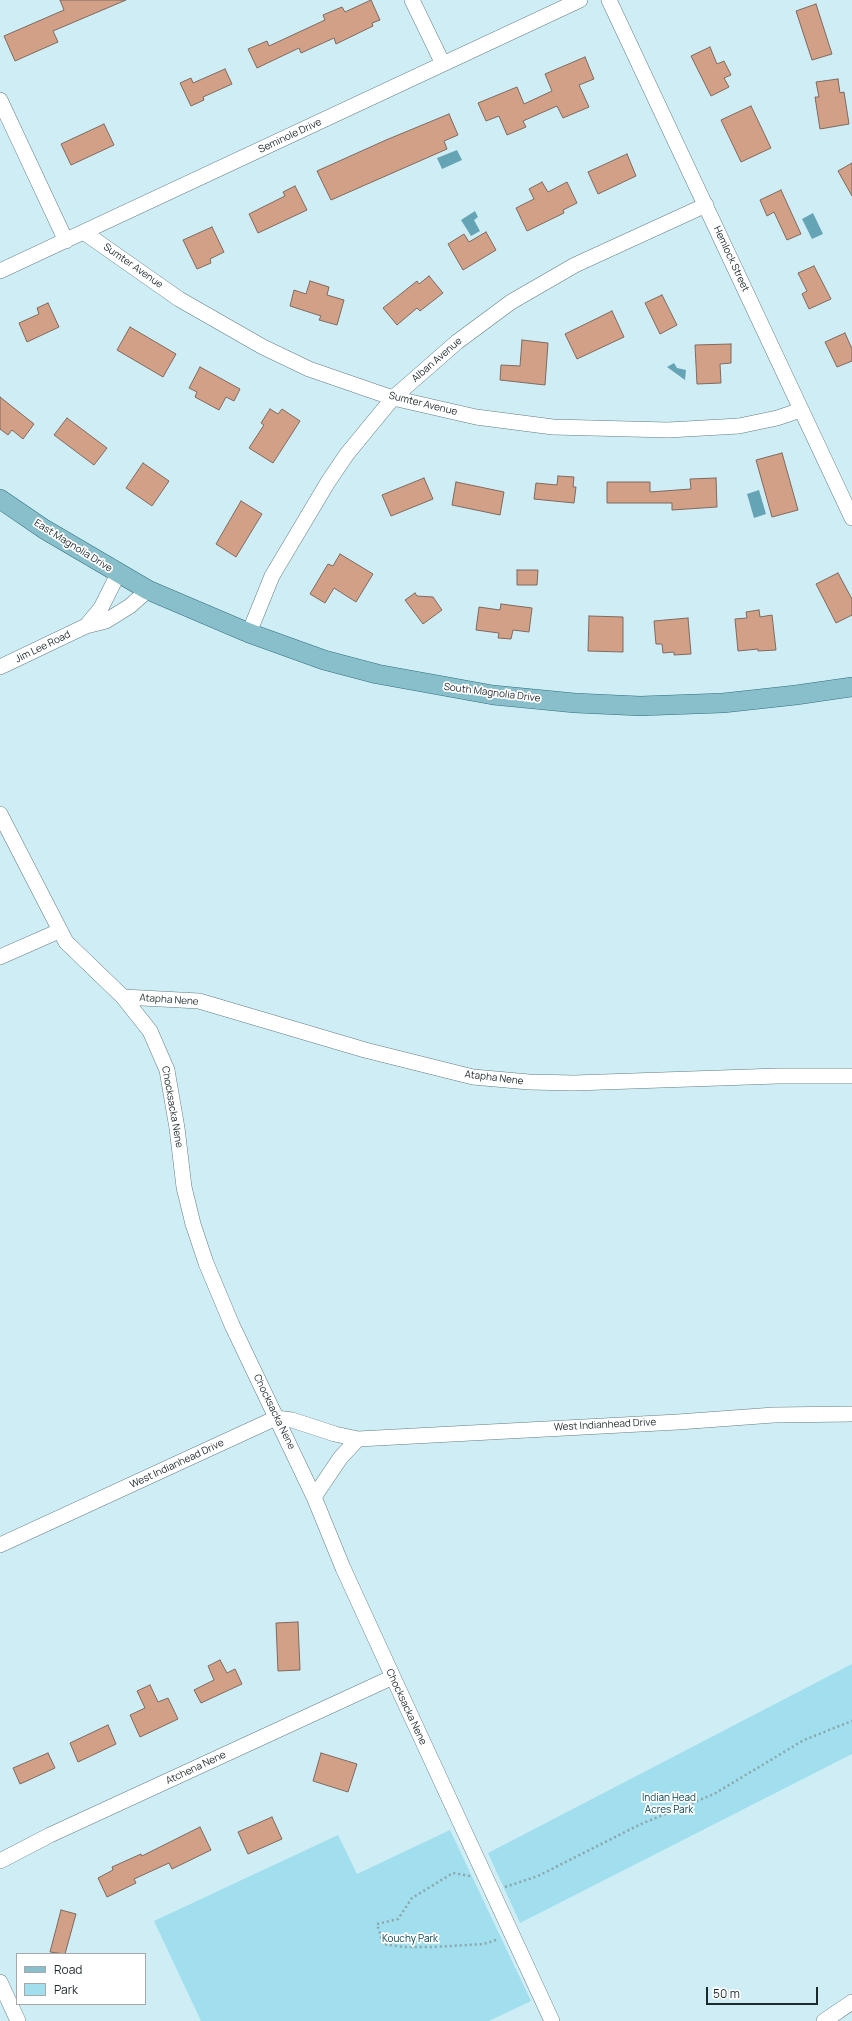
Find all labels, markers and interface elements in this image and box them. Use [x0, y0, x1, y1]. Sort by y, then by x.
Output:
street label: Seminole Drive [257, 116, 323, 156]
street label: Hemlock Street [711, 224, 751, 294]
street label: Sumter Avenue [101, 241, 165, 291]
street label: Alban Avenue [410, 335, 464, 385]
street label: Sumter Avenue [388, 390, 458, 418]
street label: East Magnolia Drive [32, 517, 114, 575]
street label: Jim Lee Road [13, 628, 73, 666]
street label: South Magnolia Drive [443, 681, 541, 705]
street label: Atapha Nene [139, 992, 199, 1008]
street label: Chocksacka Nene [159, 1065, 185, 1149]
street label: Atapha Nene [464, 1068, 524, 1088]
street label: Chocksacka Nene [251, 1372, 297, 1452]
street label: West Indianhead Drive [554, 1416, 656, 1434]
street label: West Indianhead Drive [128, 1437, 226, 1491]
street label: Chocksacka Nene [383, 1667, 429, 1747]
street label: Atchena Nene [164, 1749, 228, 1787]
park label: Indian Head Acres Park [642, 1792, 696, 1816]
park label: Kouchy Park [382, 1933, 438, 1945]
legend [16, 1953, 146, 2005]
text: Road [54, 1961, 82, 1978]
scale bar [708, 1979, 820, 2005]
text: Park [54, 1981, 78, 1998]
text: 50 m [713, 1985, 740, 2002]

